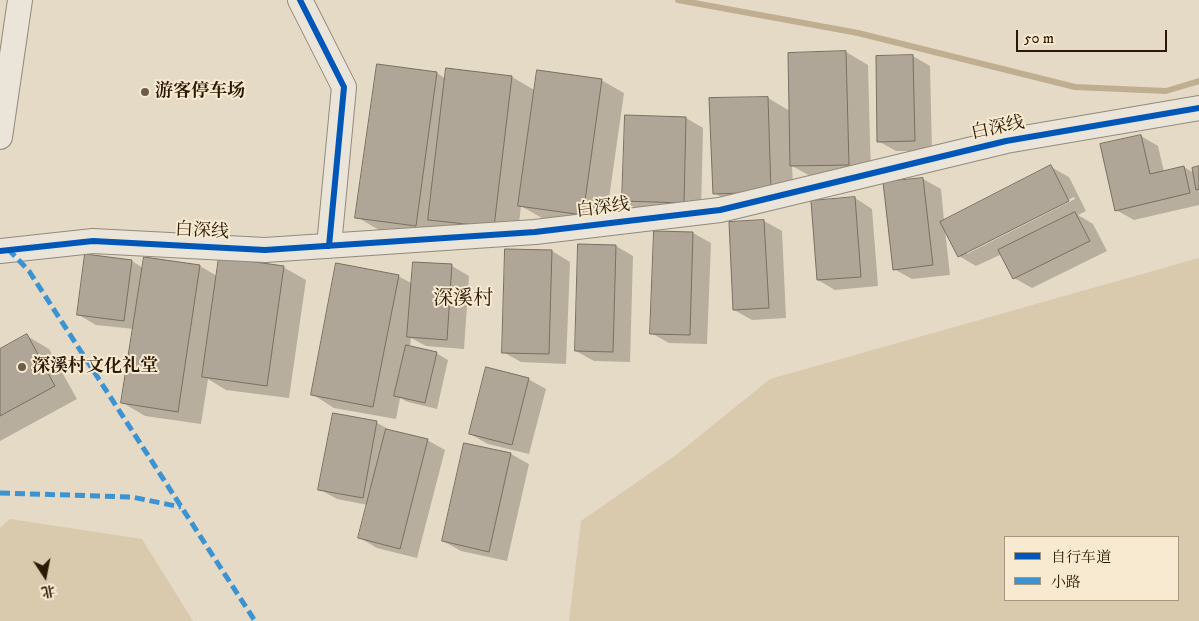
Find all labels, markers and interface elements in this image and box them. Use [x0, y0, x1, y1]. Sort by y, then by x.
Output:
scale bar [1019, 20, 1170, 52]
text: 50 m [1024, 29, 1054, 48]
place label: 游客停车场 [155, 81, 245, 103]
marker: 游客停车场 [139, 86, 151, 98]
street label: 白深线 [969, 113, 1027, 145]
street label: 白深线 [575, 195, 631, 223]
street label: 白深线 [174, 220, 230, 244]
district label: 深溪村 [433, 288, 493, 312]
place label: 深溪村文化礼堂 [32, 356, 158, 378]
marker: 深溪村文化礼堂 [16, 361, 28, 373]
legend [1004, 536, 1179, 601]
text: 自行车道 [1051, 548, 1111, 567]
north arrow [20, 551, 70, 601]
text: 小路 [1051, 573, 1081, 592]
text: 北 [39, 581, 56, 601]

